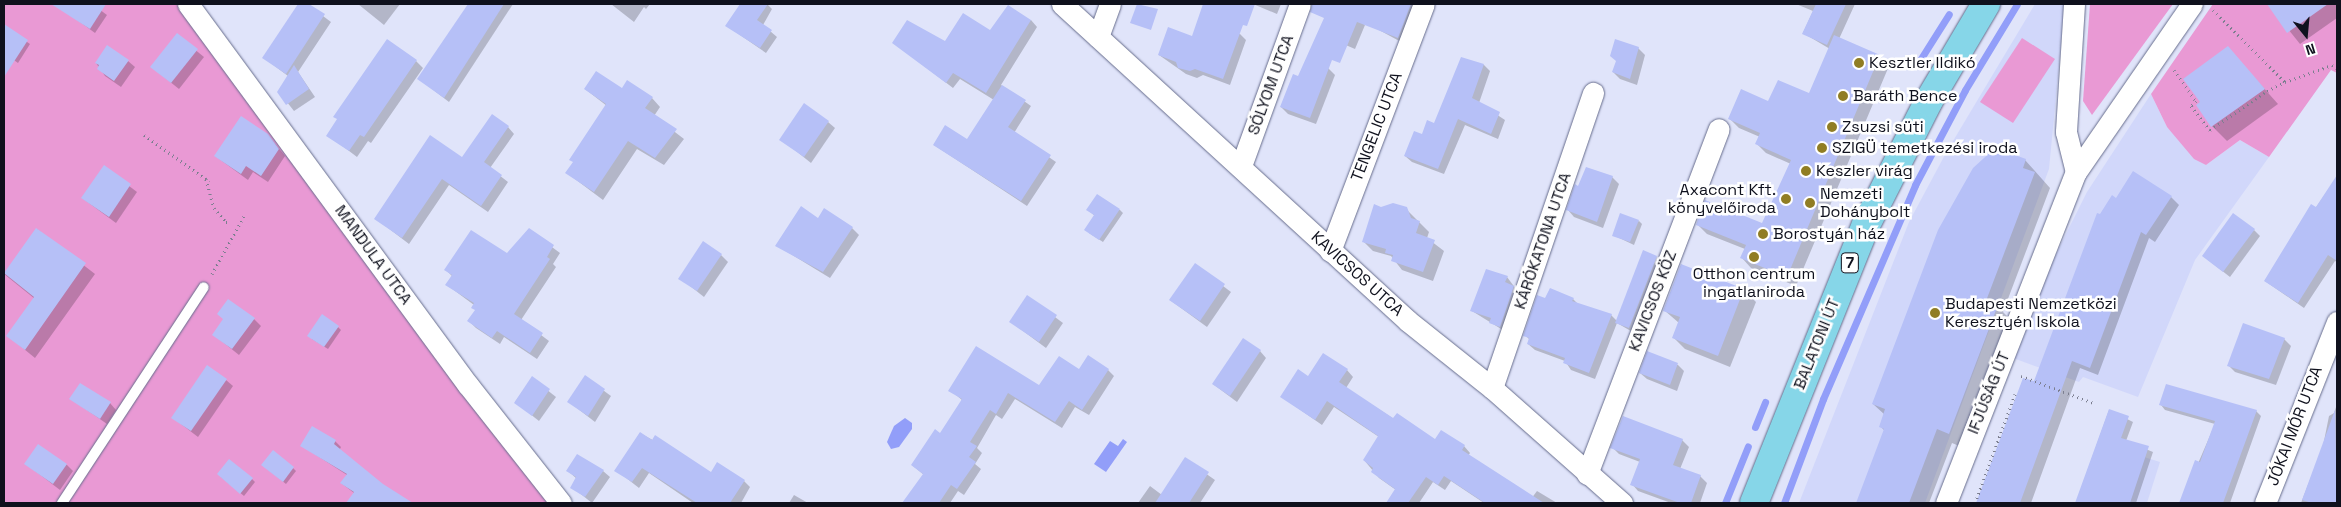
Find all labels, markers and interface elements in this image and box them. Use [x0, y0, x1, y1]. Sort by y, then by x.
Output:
north arrow [2281, 10, 2331, 60]
street label: SÓLYOM UTCA [1244, 32, 1298, 138]
text: N [2303, 39, 2318, 59]
place label: Kesztler Ildikó [1869, 53, 1976, 73]
marker: Kesztler Ildikó [1853, 57, 1865, 69]
street label: TENGELIC UTCA [1347, 70, 1407, 184]
place label: Baráth Bence [1853, 86, 1957, 106]
marker: Baráth Bence [1837, 90, 1849, 102]
place label: Zsuzsi süti [1842, 117, 1924, 137]
marker: Zsuzsi süti [1826, 121, 1838, 133]
place label: SZIGÜ temetkezési iroda [1832, 138, 2017, 158]
marker: SZIGÜ temetkezési iroda [1816, 142, 1828, 154]
place label: Keszler virág [1816, 161, 1913, 181]
marker: Keszler virág [1800, 165, 1812, 177]
street label: KÁRÓKATONA UTCA [1511, 170, 1575, 312]
place label: Axacont Kft. könyvelőiroda [1668, 180, 1776, 218]
place label: Nemzeti Dohánybolt [1820, 184, 1910, 222]
marker: Axacont Kft. könyvelőiroda [1780, 193, 1792, 205]
marker: Nemzeti Dohánybolt [1804, 197, 1816, 209]
street label: MANDULA UTCA [330, 201, 416, 309]
place label: Borostyán ház [1773, 224, 1885, 244]
street label: KAVICSOS UTCA [1307, 228, 1407, 320]
marker: Borostyán ház [1757, 228, 1769, 240]
street label: KAVICSOS KÖZ [1625, 248, 1681, 354]
road number: 7 [1840, 250, 1860, 276]
marker: Otthon centrum ingatlaniroda [1748, 251, 1760, 263]
place label: Otthon centrum ingatlaniroda [1693, 264, 1815, 302]
place label: Budapesti Nemzetközi Keresztyén Iskola [1945, 294, 2117, 332]
street label: BALATONI ÚT [1790, 296, 1844, 392]
marker: Budapesti Nemzetközi Keresztyén Iskola [1929, 307, 1941, 319]
street label: IFJÚSÁG ÚT [1964, 349, 2014, 437]
street label: JÓKAI MÓR UTCA [2263, 364, 2327, 488]

